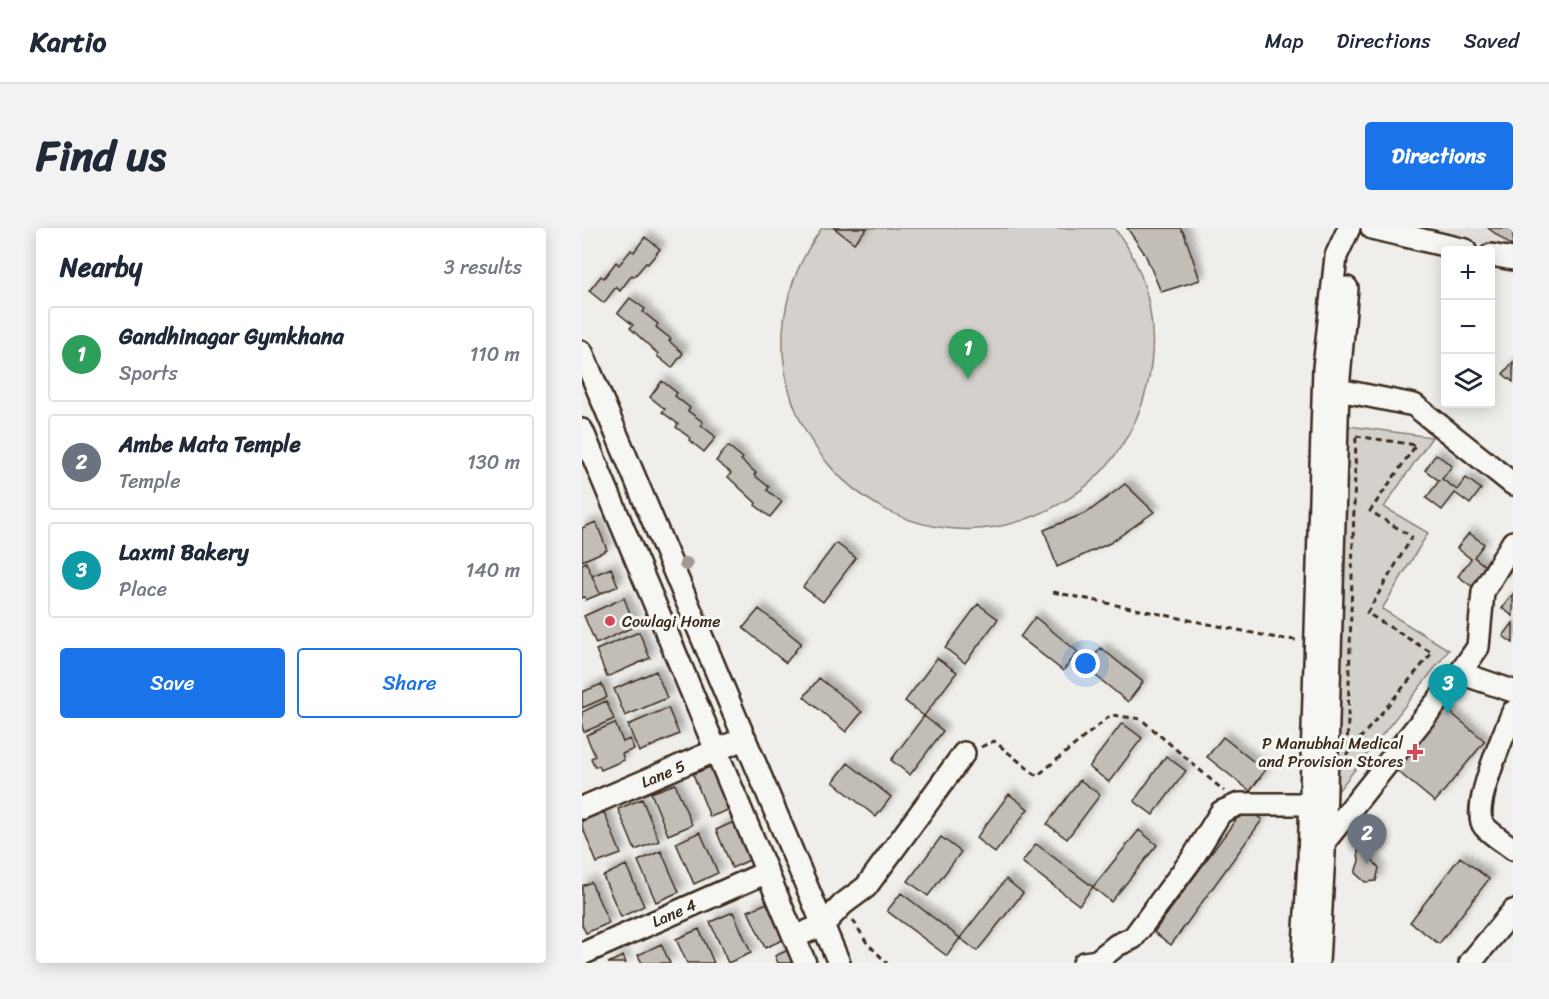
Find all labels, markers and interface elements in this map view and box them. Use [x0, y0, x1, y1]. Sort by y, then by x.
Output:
text: Kartio [30, 17, 106, 66]
text: Map [1265, 22, 1303, 60]
text: Directions [1336, 22, 1431, 60]
text: Saved [1464, 22, 1519, 60]
text: Find us [36, 119, 166, 193]
button: Directions [1365, 122, 1513, 190]
text: Nearby [60, 244, 142, 290]
map controls [1441, 246, 1495, 408]
button: + [1441, 246, 1495, 300]
text: 3 results [444, 250, 522, 285]
button: − [1441, 300, 1495, 354]
text: Gandhinagar Gymkhana [119, 317, 344, 356]
pin: 1 [948, 330, 988, 379]
text: 1 [77, 337, 86, 372]
text: 110 m [470, 337, 520, 372]
button: layers [1441, 354, 1495, 408]
text: Sports [119, 356, 178, 391]
text: Ambe Mata Temple [119, 425, 301, 464]
text: 2 [76, 445, 87, 480]
text: 130 m [467, 445, 520, 480]
text: Temple [119, 464, 181, 499]
text: Laxmi Bakery [119, 533, 249, 572]
text: 3 [76, 553, 87, 588]
text: 140 m [466, 553, 520, 588]
text: Place [119, 572, 167, 607]
place label: Cowlagi Home [622, 607, 720, 636]
marker: Cowlagi Home [603, 614, 617, 628]
button: Save [60, 648, 285, 718]
button: Share [297, 648, 522, 718]
your location [1071, 649, 1100, 678]
pin: 3 [1428, 664, 1468, 714]
place label: P Manubhai Medical and Provision Stores [1258, 729, 1403, 776]
marker: P Manubhai Medical and Provision Stores [1408, 745, 1422, 759]
street label: Lane 5 [636, 752, 690, 796]
pin: 2 [1348, 814, 1386, 864]
street label: Lane 4 [647, 890, 701, 936]

